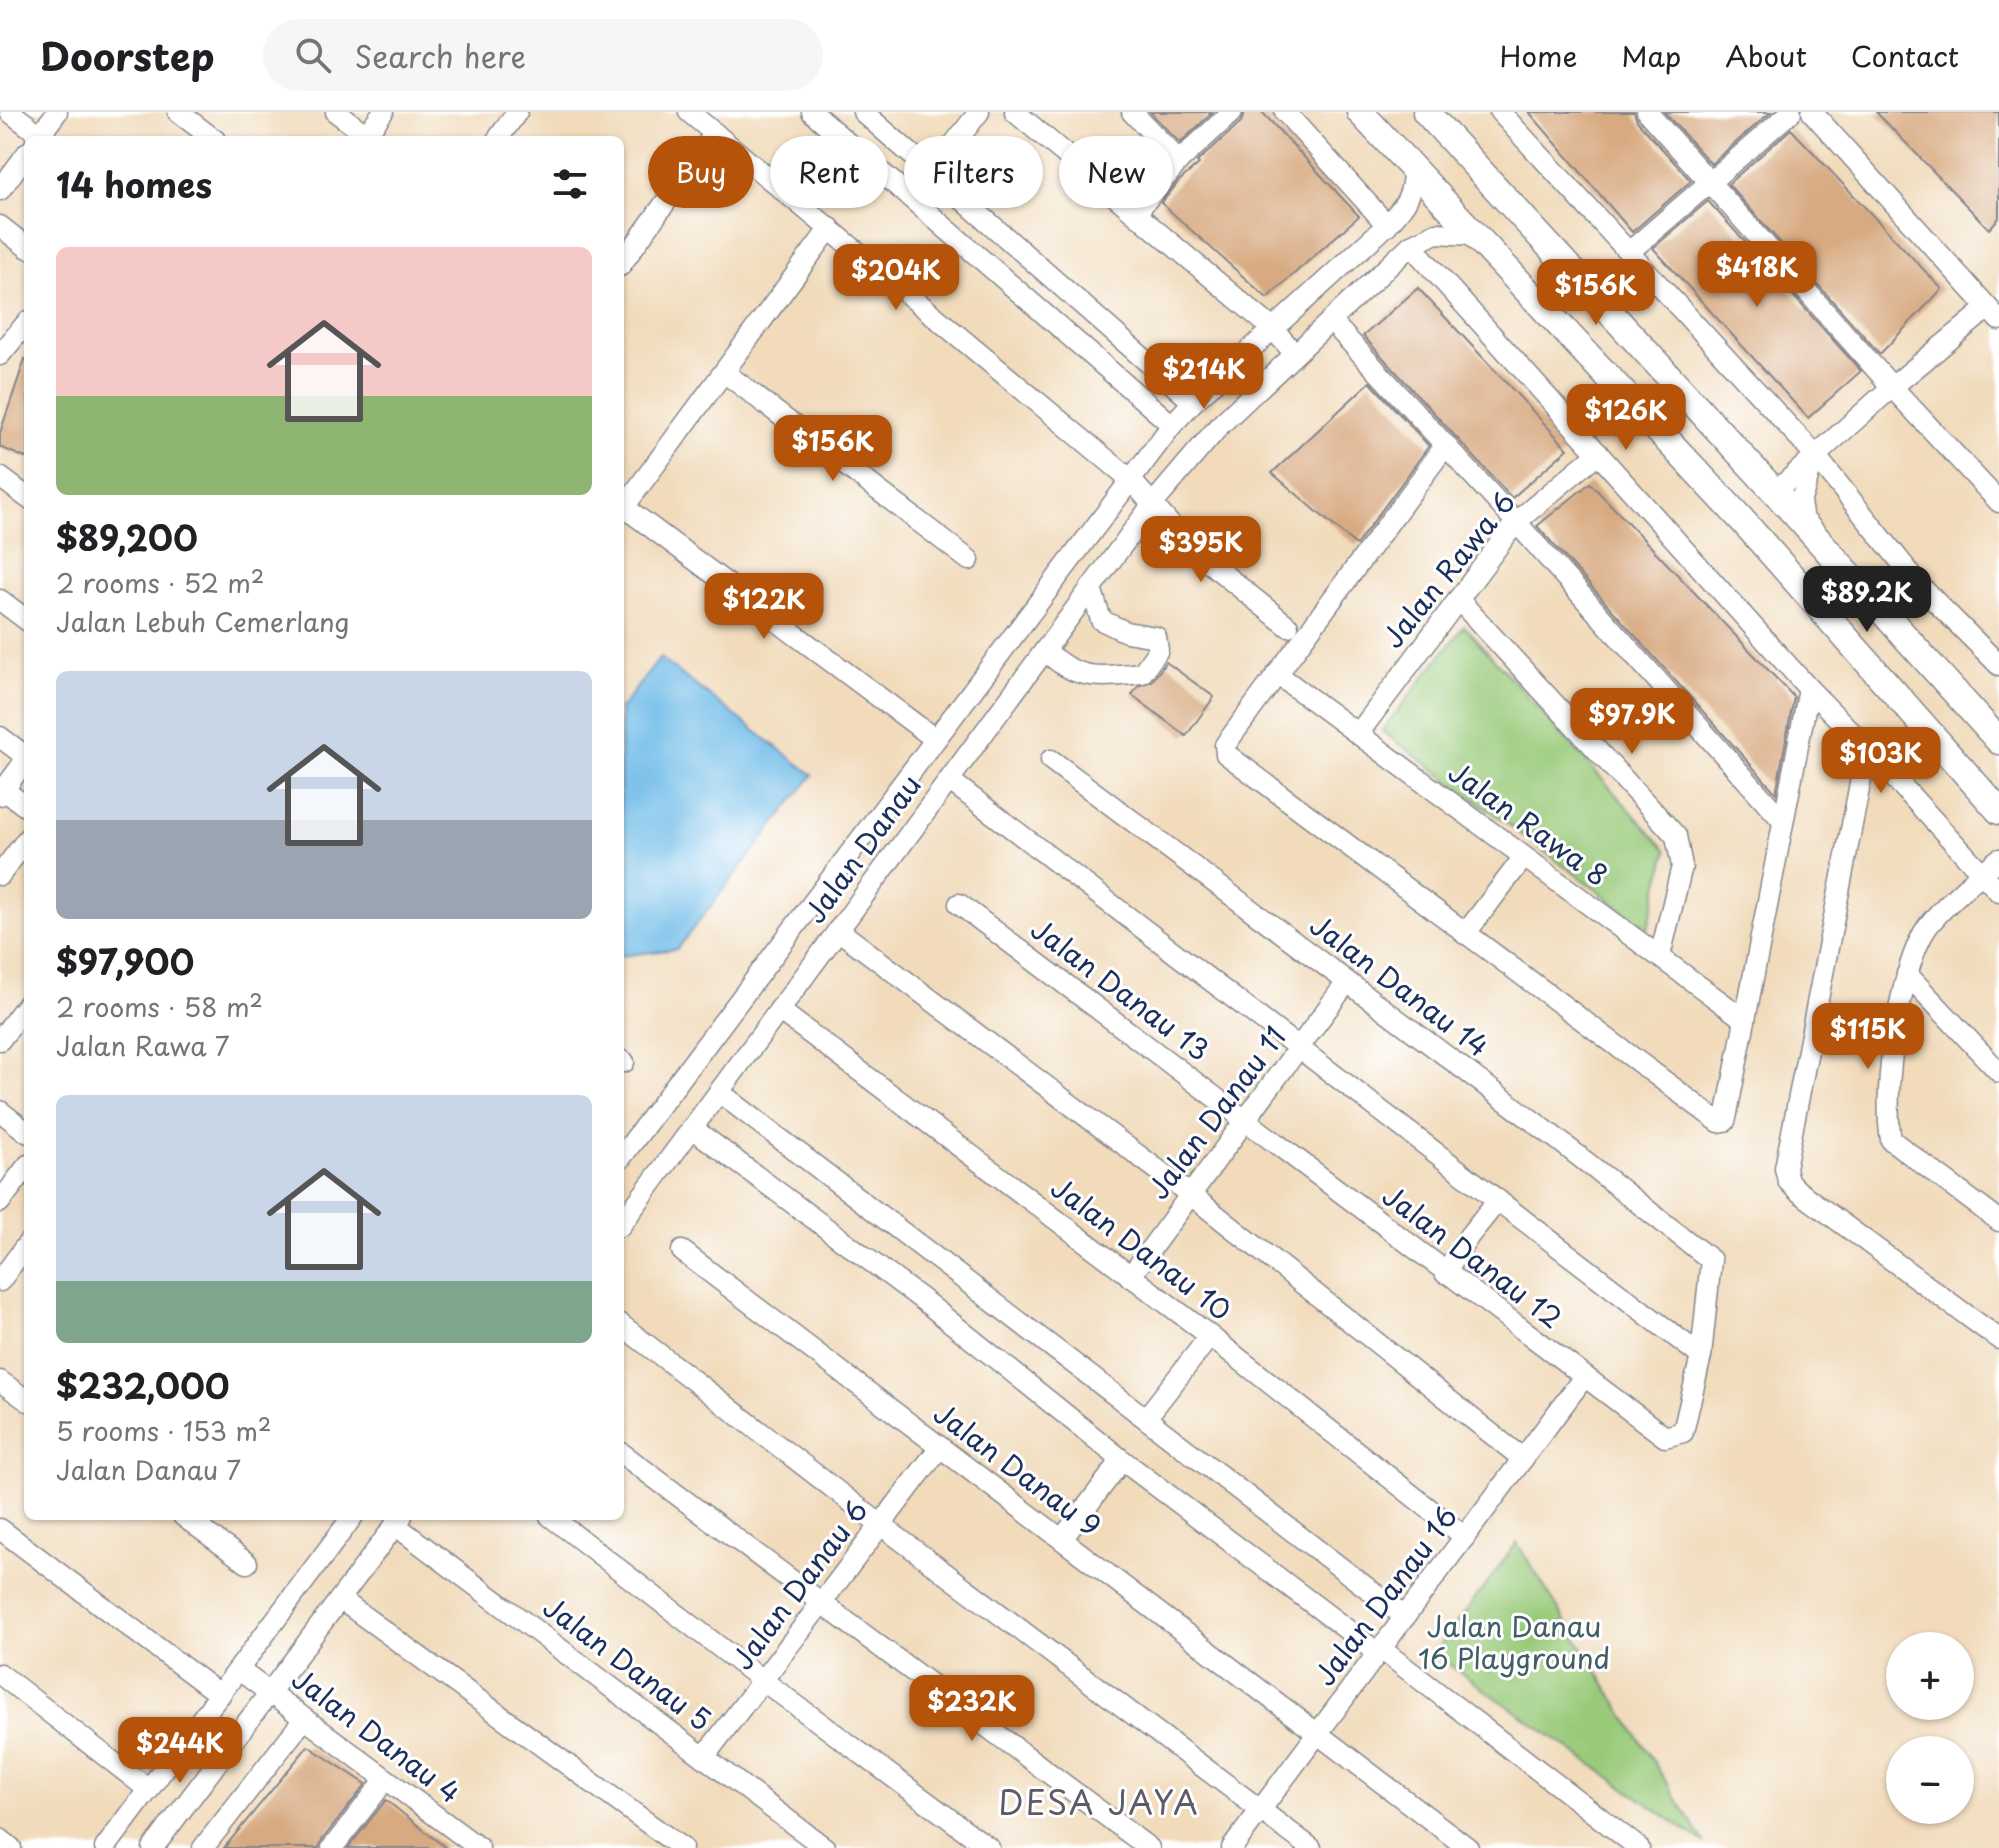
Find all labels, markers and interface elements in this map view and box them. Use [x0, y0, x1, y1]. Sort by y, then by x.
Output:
search box [263, 19, 823, 91]
text: Doorstep [40, 27, 215, 84]
icon: search [291, 33, 335, 77]
text: Search here [355, 33, 526, 78]
text: Home [1499, 34, 1577, 77]
text: Map [1621, 34, 1681, 77]
text: About [1725, 34, 1807, 77]
text: Contact [1851, 34, 1959, 77]
chip: Buy [648, 136, 754, 208]
chip: Rent [770, 136, 888, 208]
chip: Filters [904, 136, 1043, 208]
chip: New [1059, 136, 1173, 208]
text: 14 homes [56, 158, 212, 210]
icon: filters [548, 162, 592, 206]
pin: $418K [1701, 241, 1813, 309]
pin: $204K [840, 244, 952, 312]
text: $418K [1716, 247, 1798, 286]
text: $204K [851, 250, 941, 289]
pin: $156K [1540, 259, 1652, 327]
text: $156K [1555, 265, 1637, 304]
icon: home [252, 299, 396, 443]
pin: $214K [1148, 343, 1260, 411]
text: $214K [1162, 349, 1246, 388]
pin: $126K [1570, 384, 1682, 452]
text: $126K [1585, 390, 1667, 429]
pin: $156K [777, 415, 889, 483]
text: $156K [792, 421, 874, 460]
street label: Jalan Rawa 6 [1371, 481, 1525, 657]
text: $89,200 [56, 511, 198, 563]
pin: $395K [1145, 516, 1257, 584]
text: $395K [1159, 522, 1243, 561]
text: 2 rooms · 52 m² [56, 563, 264, 602]
pin: $89.2K [1802, 566, 1932, 634]
text: $89.2K [1821, 572, 1913, 611]
pin: $122K [708, 573, 820, 641]
text: $122K [723, 579, 805, 618]
text: Jalan Lebuh Cemerlang [56, 602, 350, 641]
pin: $97.9K [1567, 688, 1697, 756]
text: $97.9K [1588, 694, 1676, 733]
icon: home [252, 723, 396, 867]
pin: $103K [1825, 727, 1937, 795]
text: $103K [1840, 733, 1922, 772]
street label: Jalan Rawa 8 [1440, 750, 1618, 896]
street label: Jalan Danau [793, 765, 930, 931]
street label: Jalan Danau 14 [1301, 903, 1498, 1066]
street label: Jalan Danau 13 [1022, 907, 1219, 1070]
text: $97,900 [56, 935, 194, 987]
text: 2 rooms · 58 m² [56, 987, 263, 1026]
pin: $115K [1812, 1003, 1924, 1071]
text: $115K [1830, 1009, 1906, 1048]
street label: Jalan Danau 11 [1136, 1017, 1295, 1208]
text: Jalan Rawa 7 [56, 1026, 230, 1065]
icon: home [252, 1147, 396, 1291]
street label: Jalan Danau 10 [1043, 1166, 1241, 1330]
street label: Jalan Danau 12 [1374, 1174, 1572, 1338]
text: $232,000 [56, 1359, 230, 1411]
street label: Jalan Danau 9 [925, 1391, 1111, 1546]
text: 5 rooms · 153 m² [56, 1411, 271, 1450]
text: Jalan Danau 7 [56, 1450, 241, 1489]
street label: Jalan Danau 6 [721, 1490, 877, 1678]
street label: Jalan Danau 16 [1303, 1496, 1467, 1694]
street label: Jalan Danau 5 [535, 1585, 721, 1740]
park label: Jalan Danau 16 Playground [1418, 1604, 1610, 1679]
map controls [1886, 1632, 1974, 1824]
button: + [1886, 1632, 1974, 1720]
street label: Jalan Danau 4 [283, 1657, 470, 1813]
pin: $232K [916, 1675, 1028, 1743]
text: $232K [927, 1681, 1017, 1720]
pin: $244K [124, 1717, 236, 1785]
text: $244K [136, 1723, 224, 1762]
button: − [1886, 1736, 1974, 1824]
district label: DESA JAYA [998, 1778, 1200, 1826]

